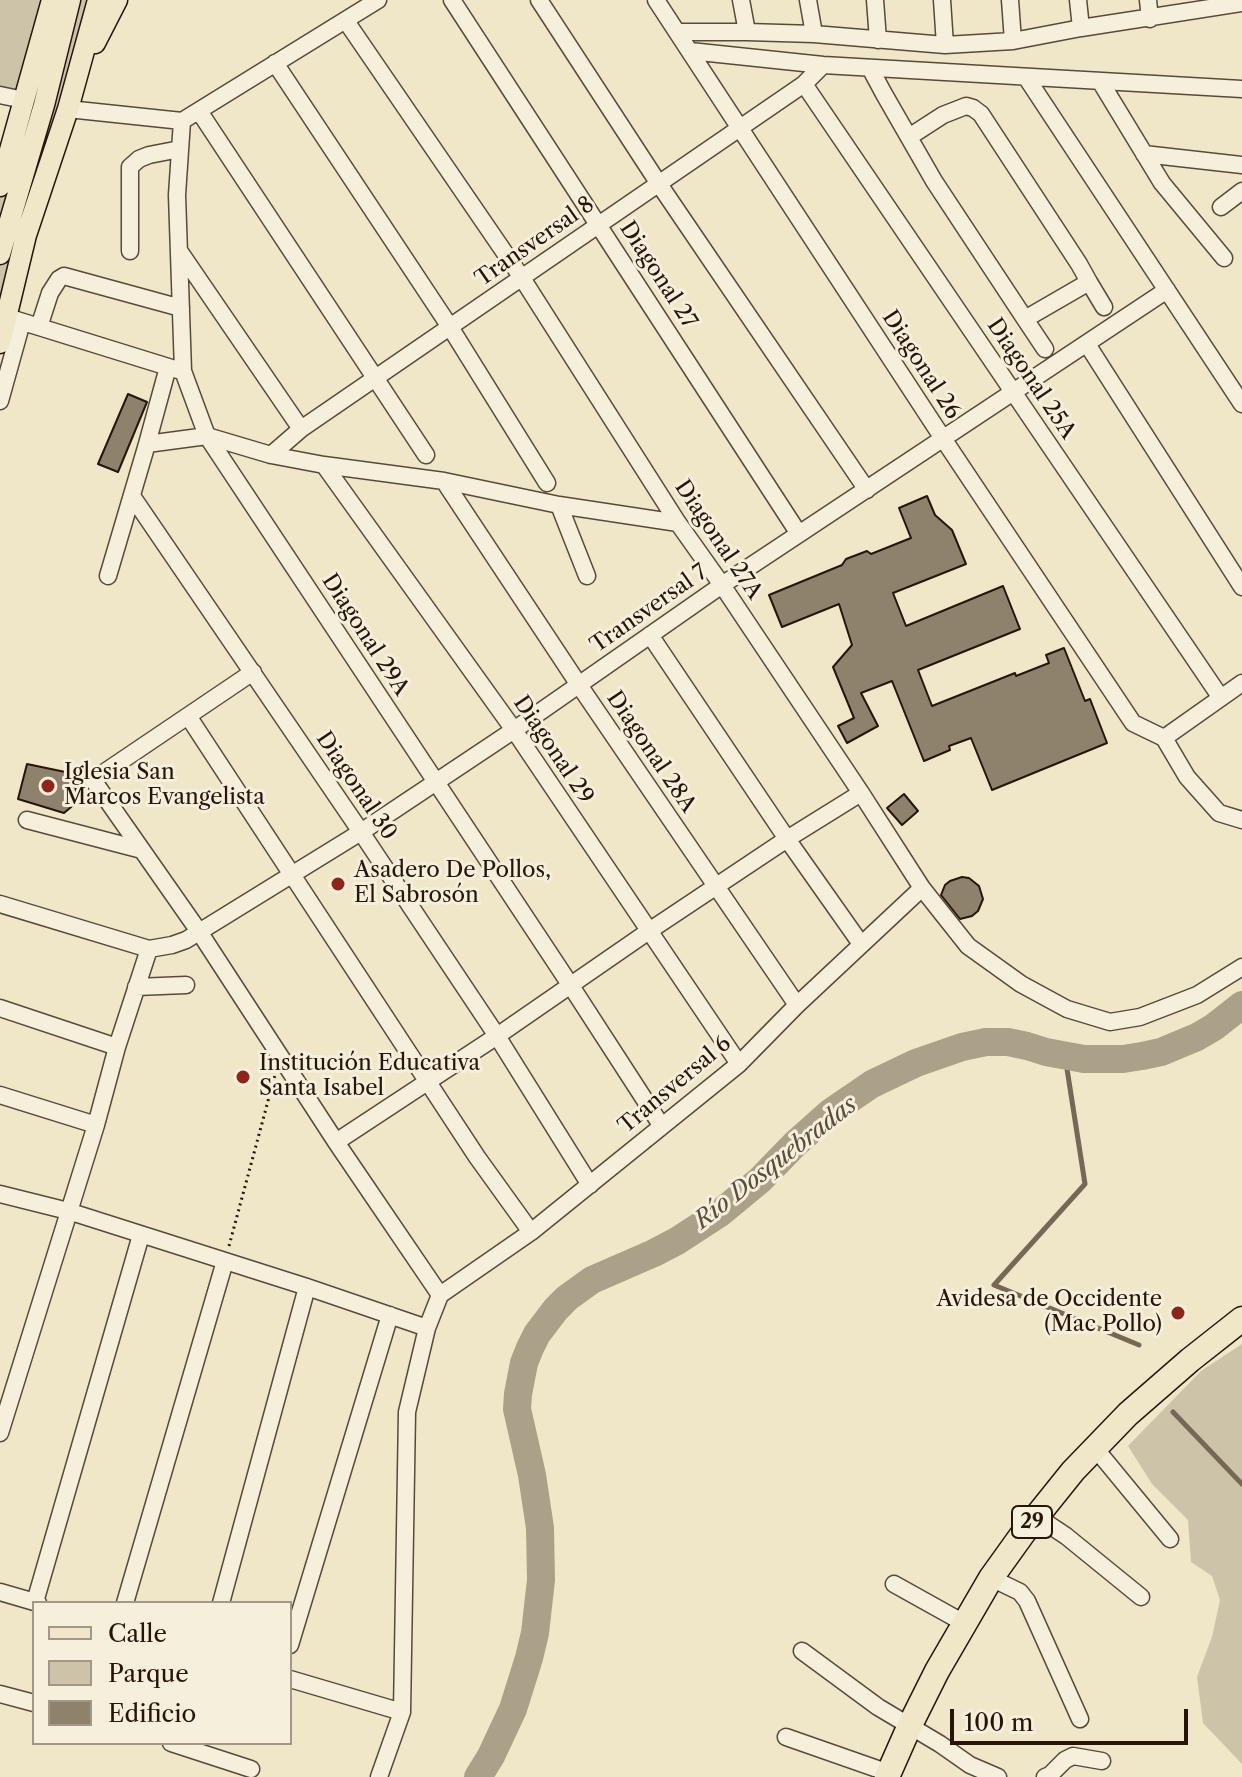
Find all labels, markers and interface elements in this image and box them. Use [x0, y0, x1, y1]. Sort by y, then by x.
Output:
street label: Transversal 8 [471, 191, 599, 293]
street label: Diagonal 27 [614, 216, 702, 334]
street label: Diagonal 26 [876, 306, 966, 424]
street label: Diagonal 25A [981, 314, 1081, 444]
street label: Diagonal 27A [668, 475, 768, 605]
street label: Transversal 7 [586, 559, 712, 659]
street label: Diagonal 29A [316, 569, 414, 701]
street label: Diagonal 28A [601, 686, 701, 818]
street label: Diagonal 29 [507, 691, 599, 809]
street label: Diagonal 30 [310, 727, 402, 845]
place label: Iglesia San Marcos Evangelista [64, 760, 265, 812]
marker: Iglesia San Marcos Evangelista [39, 777, 57, 795]
place label: Asadero De Pollos, El Sabrosón [354, 858, 551, 910]
marker: Asadero De Pollos, El Sabrosón [329, 875, 347, 893]
street label: Transversal 6 [613, 1030, 737, 1140]
place label: Institución Educativa Santa Isabel [259, 1051, 480, 1102]
marker: Institución Educativa Santa Isabel [234, 1068, 252, 1086]
water label: Río Dosquebradas [689, 1091, 863, 1235]
place label: Avidesa de Occidente (Mac Pollo) [936, 1287, 1162, 1338]
marker: Avidesa de Occidente (Mac Pollo) [1169, 1304, 1187, 1322]
road number: 29 [1012, 1506, 1052, 1538]
legend [32, 1601, 292, 1745]
text: Calle [108, 1619, 167, 1648]
text: Parque [108, 1659, 189, 1688]
scale bar [954, 1693, 1192, 1743]
text: Edificio [108, 1699, 196, 1728]
text: 100 m [964, 1708, 1033, 1737]

